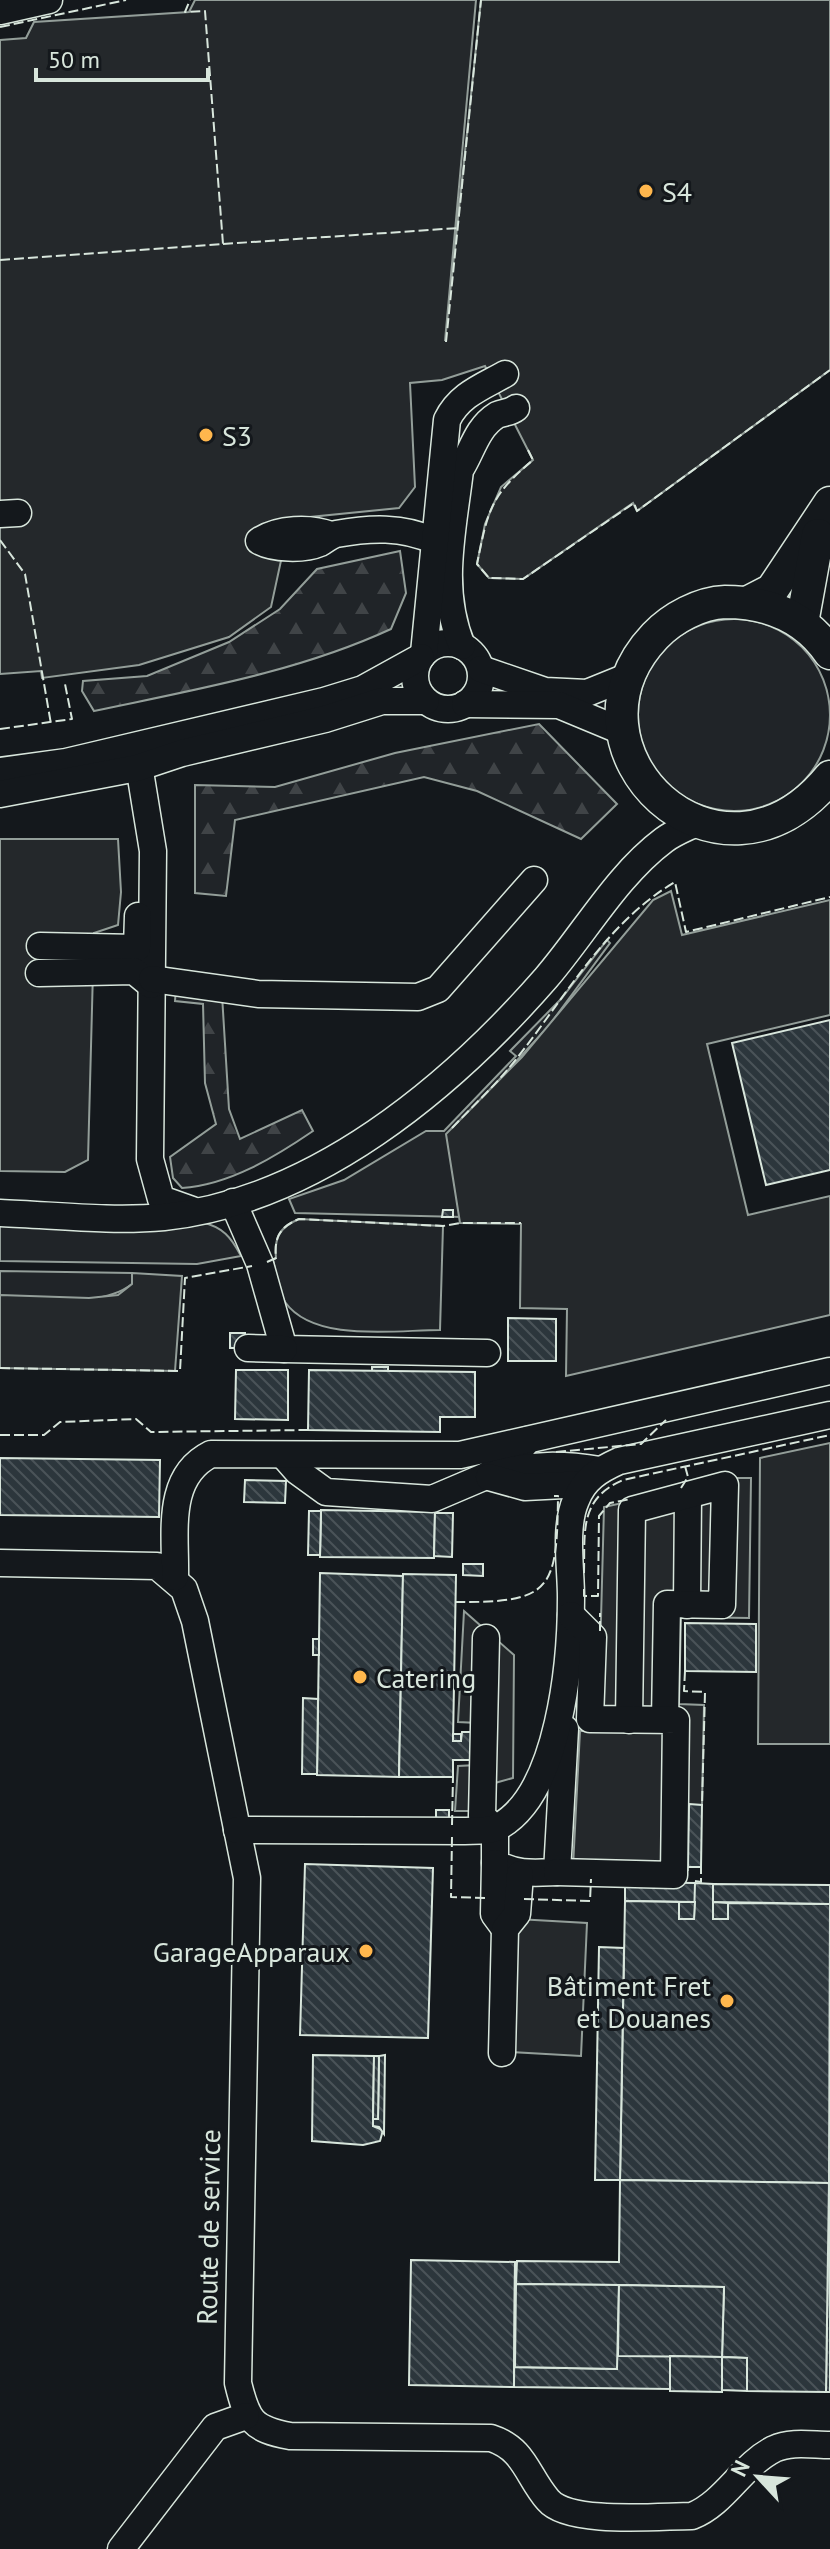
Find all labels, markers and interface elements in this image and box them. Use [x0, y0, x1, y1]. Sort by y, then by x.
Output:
scale bar [36, 32, 208, 82]
text: 50 m [48, 44, 100, 75]
place label: S4 [662, 173, 692, 210]
marker: S4 [637, 182, 655, 200]
place label: S3 [222, 417, 252, 454]
marker: S3 [197, 426, 215, 444]
place label: Catering [376, 1659, 476, 1696]
marker: Catering [351, 1668, 369, 1686]
place label: GarageApparaux [153, 1933, 350, 1970]
marker: GarageApparaux [357, 1942, 375, 1960]
place label: Bâtiment Fret et Douanes [547, 1967, 711, 2036]
marker: Bâtiment Fret et Douanes [718, 1992, 736, 2010]
street label: Route de service [188, 2129, 228, 2325]
north arrow [718, 2437, 798, 2517]
text: N [724, 2456, 756, 2481]

